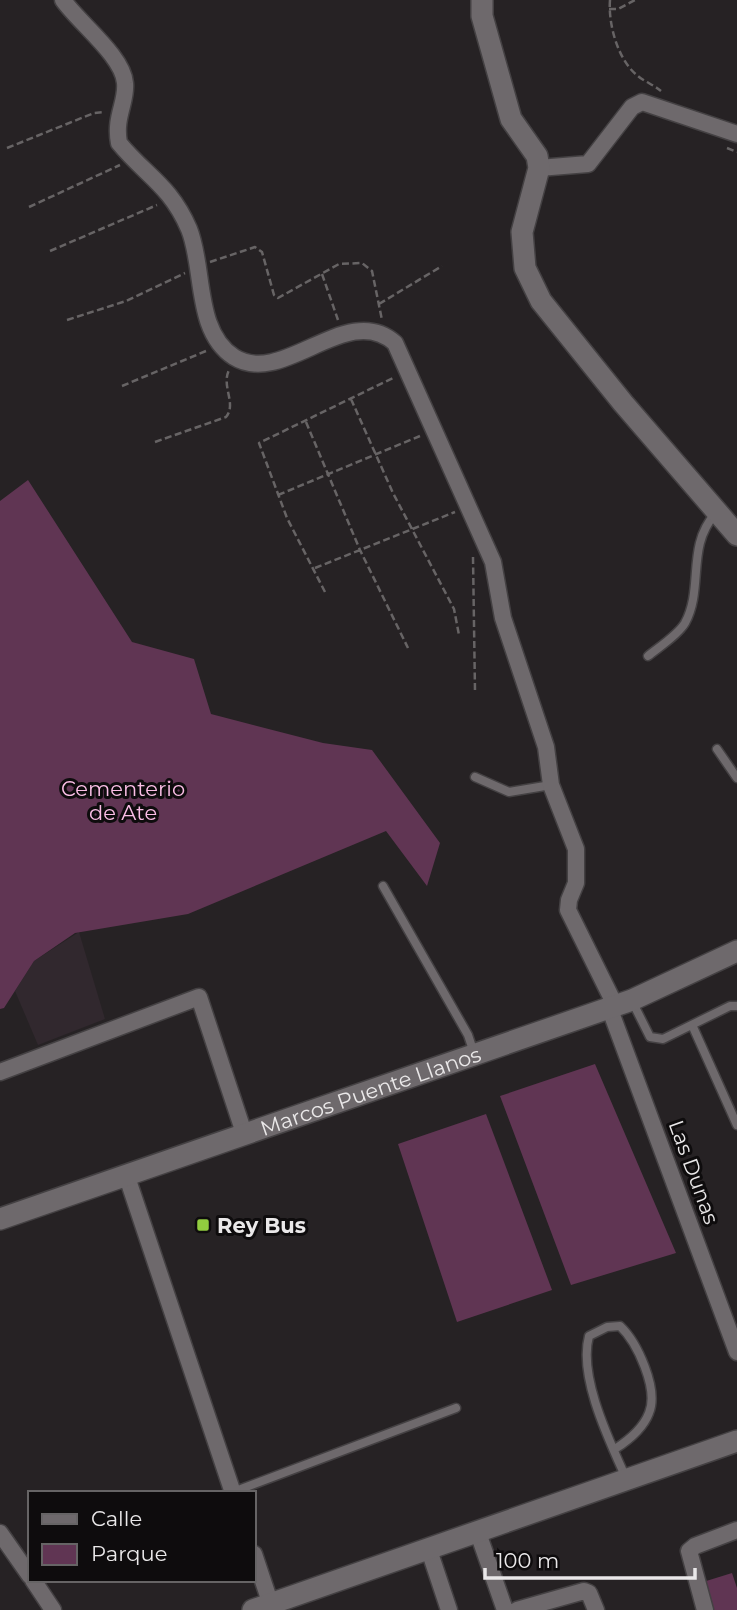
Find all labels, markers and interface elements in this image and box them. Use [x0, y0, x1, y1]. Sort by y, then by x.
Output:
park label: Cementerio de Ate [61, 776, 185, 825]
street label: Marcos Puente Llanos [257, 1041, 484, 1140]
street label: Las Dunas [664, 1117, 724, 1227]
place label: Rey Bus [217, 1213, 306, 1238]
marker: Rey Bus [195, 1217, 211, 1233]
legend [28, 1491, 256, 1582]
text: Calle [91, 1506, 142, 1531]
scale bar [485, 1536, 695, 1580]
text: Parque [91, 1541, 167, 1566]
text: 100 m [496, 1548, 559, 1573]

